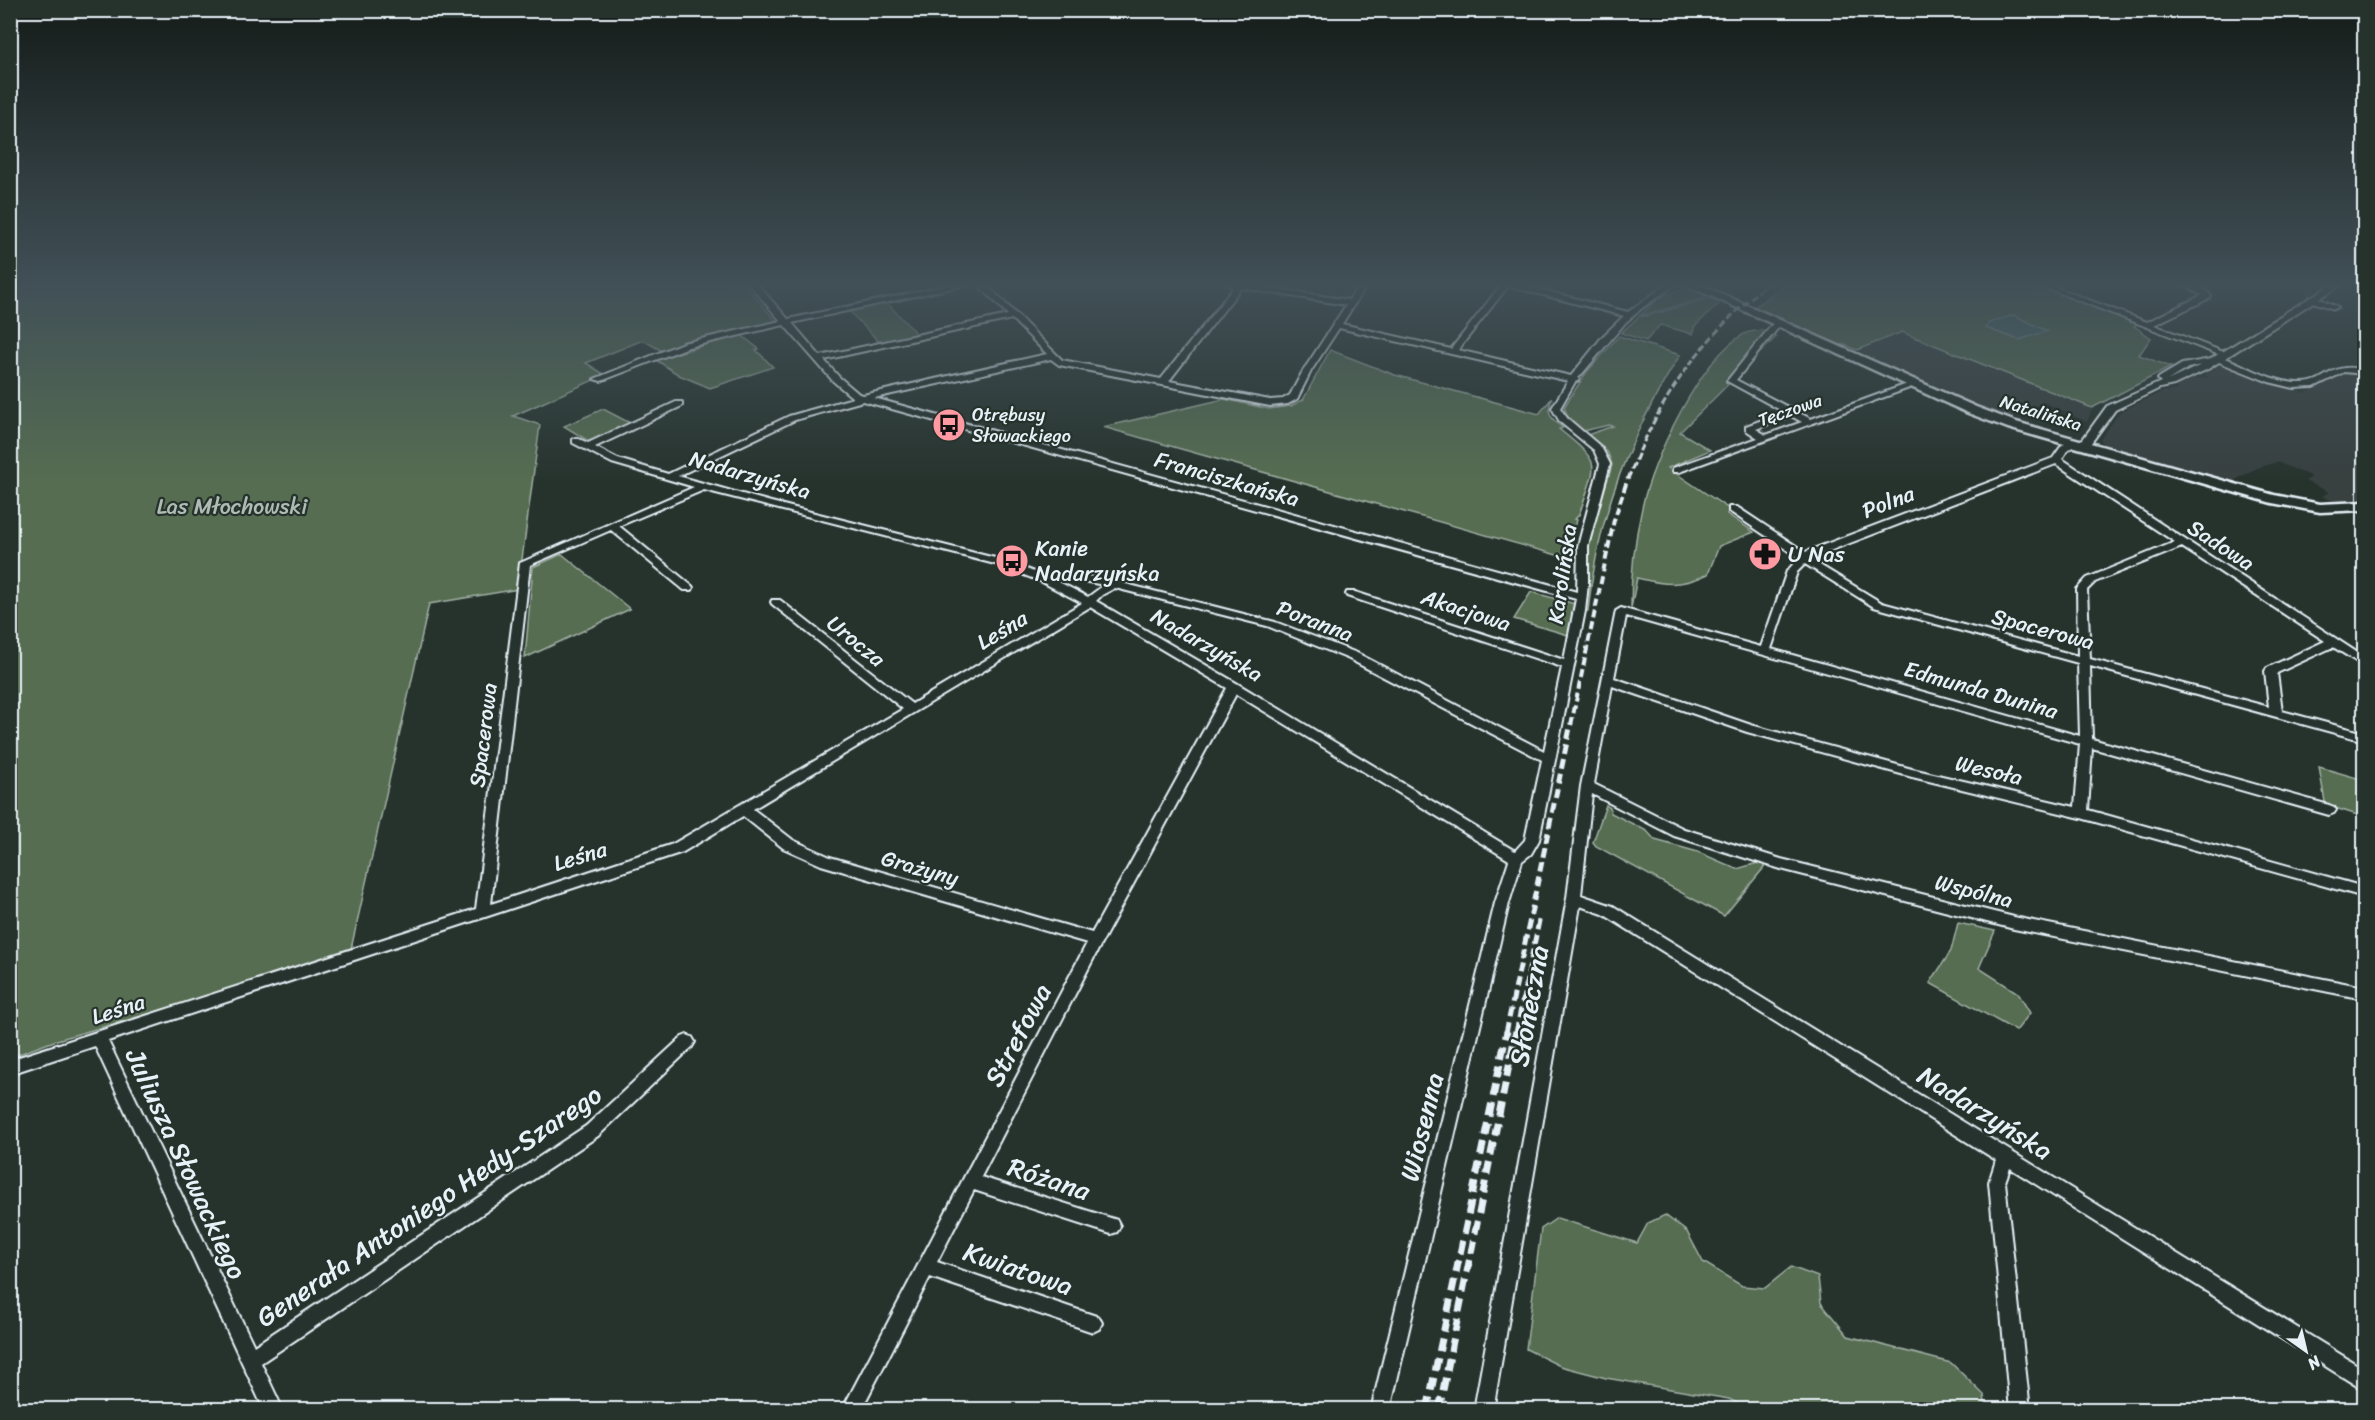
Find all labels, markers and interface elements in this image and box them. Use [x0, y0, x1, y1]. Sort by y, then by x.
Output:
street label: Tęczowa [1754, 384, 1827, 436]
street label: Natalińska [1996, 385, 2086, 441]
place label: Otrębusy Słowackiego [972, 399, 1071, 452]
bus stop icon: Otrębusy Słowackiego [931, 407, 967, 443]
street label: Nadarzyńska [685, 439, 815, 511]
street label: Franciszkańska [1150, 440, 1304, 518]
street label: Polna [1856, 474, 1921, 530]
park label: Las Młochowski [157, 487, 308, 526]
street label: Sadowa [2179, 509, 2263, 581]
street label: Karolińska [1536, 521, 1588, 627]
place label: Kanie Nadarzyńska [1035, 529, 1160, 593]
place label: U Nas [1788, 535, 1846, 574]
pharmacy icon: U Nas [1747, 536, 1783, 572]
bus stop icon: Kanie Nadarzyńska [994, 543, 1030, 579]
street label: Akacjowa [1415, 577, 1516, 643]
street label: Poranna [1271, 589, 1359, 653]
street label: Nadarzyńska [1143, 597, 1271, 693]
street label: Spacerowa [1987, 597, 2099, 661]
street label: Leśna [969, 599, 1036, 661]
street label: Urocza [818, 605, 895, 678]
street label: Edmunda Dunina [1899, 649, 2064, 731]
street label: Spacerowa [457, 681, 509, 789]
street label: Wesoła [1952, 743, 2026, 797]
street label: Leśna [548, 829, 613, 883]
street label: Grażyny [877, 838, 964, 898]
street label: Wspólna [1931, 863, 2017, 919]
street label: Słoneczna [1495, 941, 1563, 1070]
street label: Strefowa [971, 974, 1066, 1095]
street label: Leśna [86, 982, 151, 1036]
street label: Juliusza Słowackiego [111, 1039, 261, 1288]
street label: Nadarzyńska [1907, 1052, 2063, 1174]
street label: Wiosenna [1385, 1068, 1459, 1186]
street label: Generała Antoniego Hedy-Szarego [246, 1072, 612, 1340]
street label: Różana [1001, 1143, 1097, 1215]
street label: Kwiatowa [957, 1228, 1079, 1310]
north arrow [2276, 1321, 2336, 1381]
text: N [2301, 1347, 2328, 1379]

